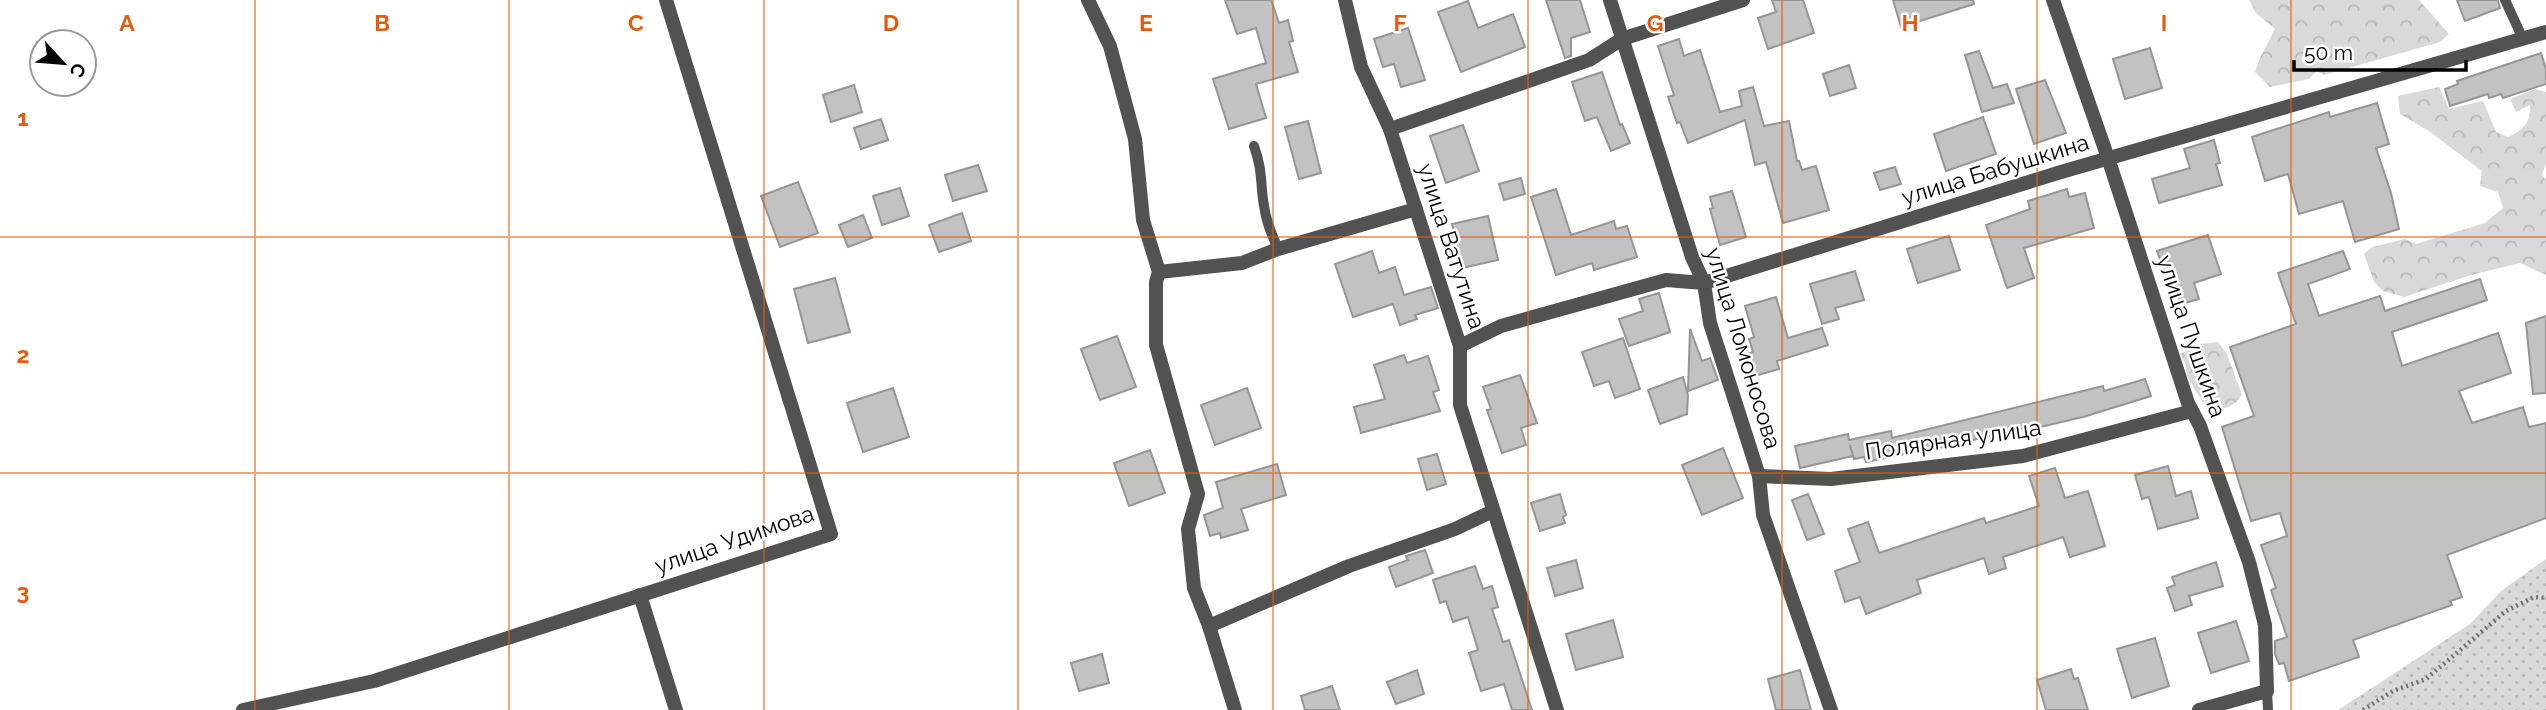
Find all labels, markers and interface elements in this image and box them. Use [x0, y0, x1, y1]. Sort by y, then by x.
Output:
text: A [119, 9, 135, 36]
text: B [374, 9, 390, 36]
text: C [628, 9, 644, 36]
text: D [883, 9, 899, 36]
text: E [1139, 9, 1153, 36]
text: F [1393, 9, 1407, 36]
text: G [1647, 9, 1663, 36]
text: H [1901, 9, 1919, 36]
text: I [2161, 9, 2167, 36]
north arrow [28, 28, 98, 98]
scale bar [2294, 28, 2466, 72]
text: 50 m [2304, 40, 2353, 65]
text: С [66, 60, 91, 81]
text: 1 [17, 104, 29, 131]
street label: улица Бабушкина [1898, 128, 2092, 210]
street label: улица Ватутина [1412, 160, 1492, 332]
street label: улица Ломоносова [1700, 244, 1788, 452]
street label: улица Пушкина [2152, 251, 2232, 421]
text: 2 [17, 341, 29, 368]
street label: Полярная улица [1863, 413, 2043, 465]
street label: улица Удимова [651, 499, 817, 579]
text: 3 [17, 578, 29, 605]

